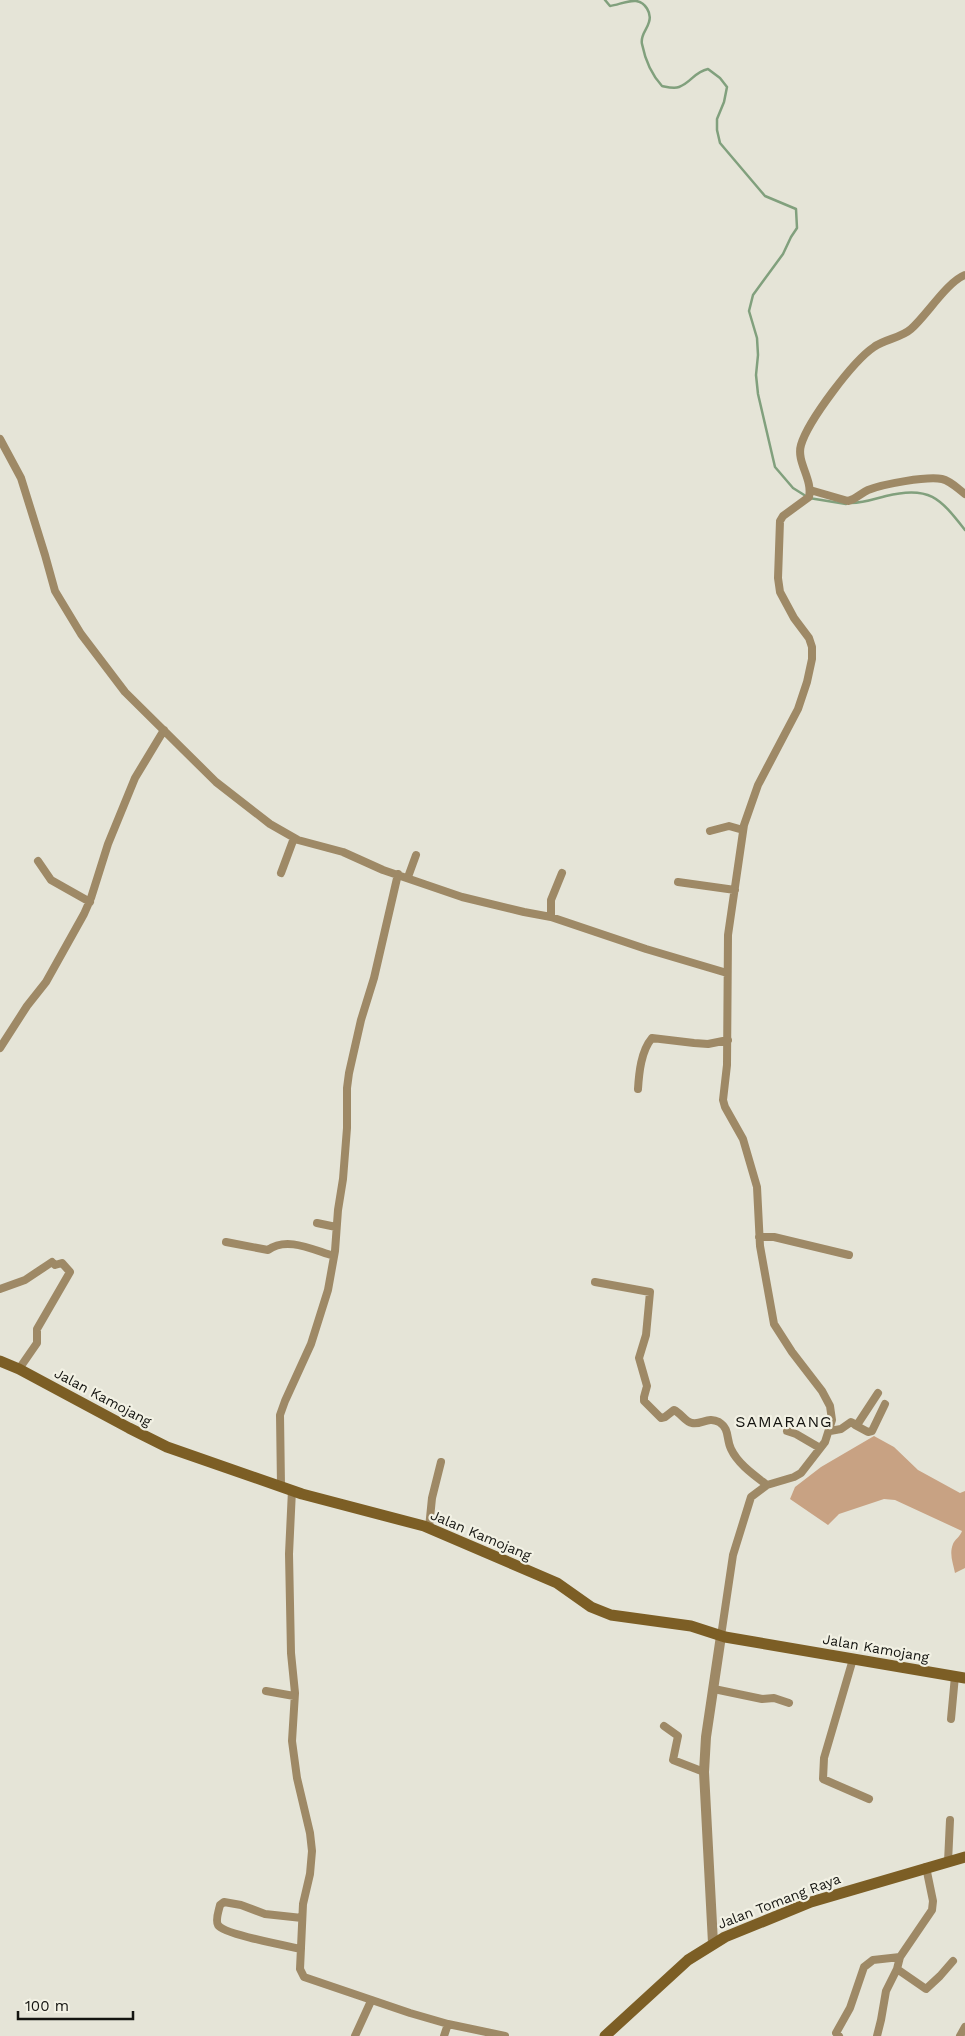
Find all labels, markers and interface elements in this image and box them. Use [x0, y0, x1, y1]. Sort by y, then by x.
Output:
street label: Jalan Kamojang [52, 1365, 155, 1430]
district label: SAMARANG [735, 1412, 833, 1431]
street label: Jalan Kamojang [428, 1507, 534, 1564]
street label: Jalan Kamojang [822, 1631, 931, 1665]
street label: Jalan Tomang Raya [715, 1870, 843, 1932]
scale bar [18, 1988, 132, 2020]
text: 100 m [25, 1997, 69, 2015]

